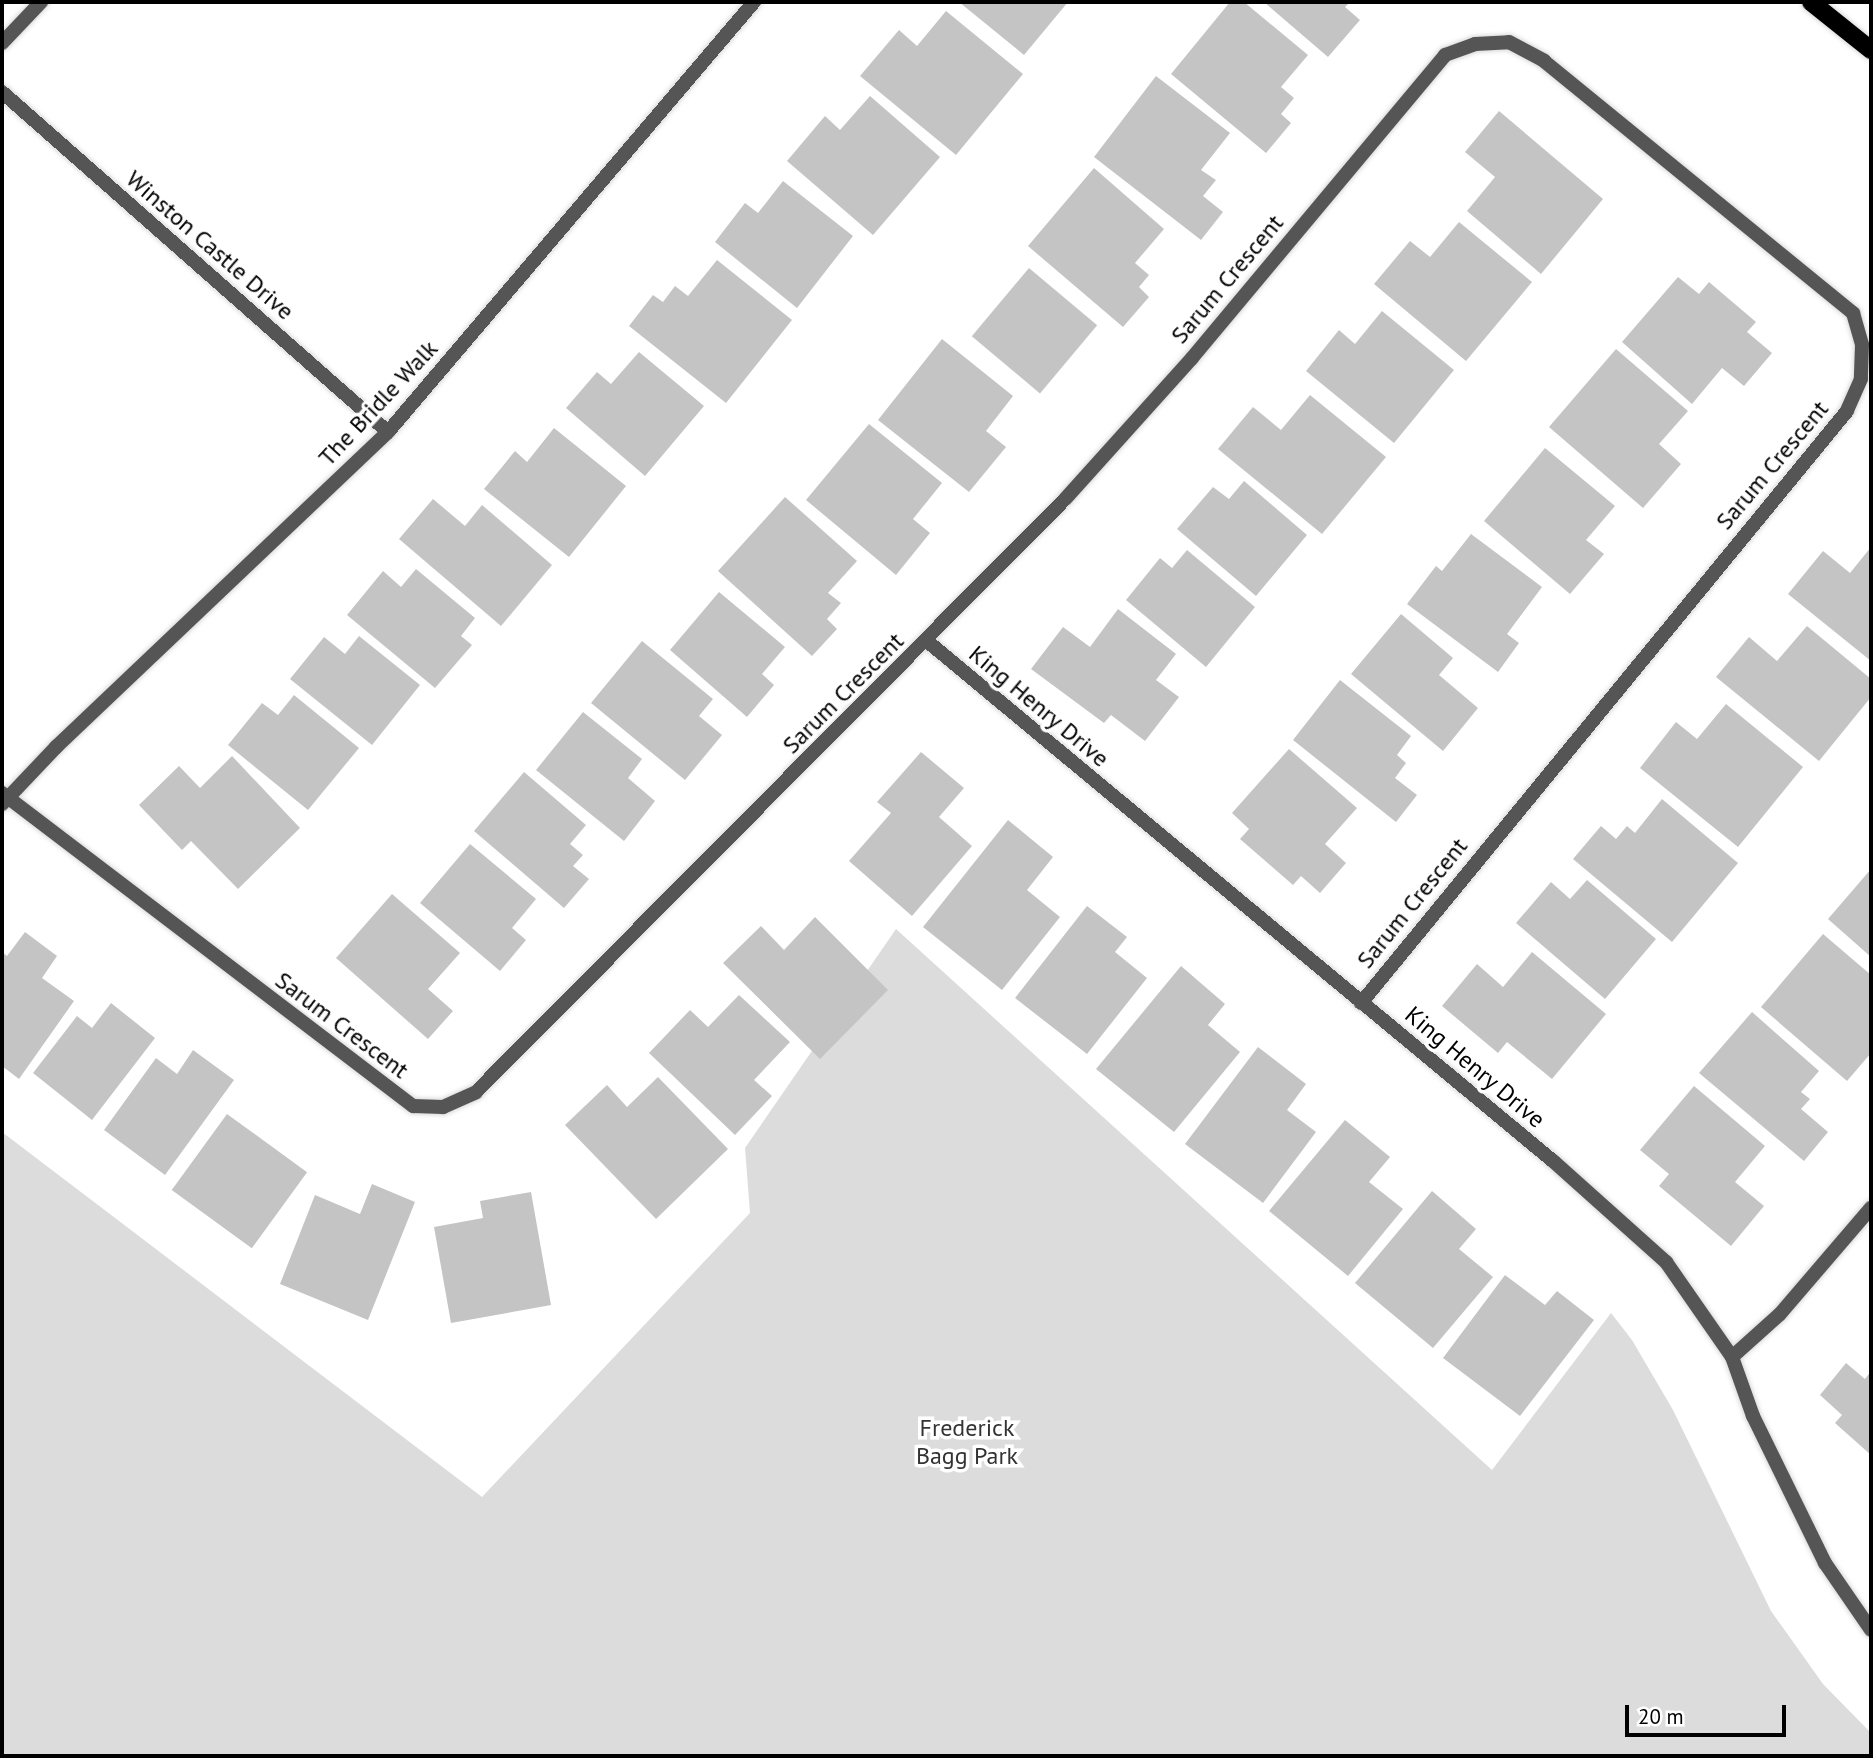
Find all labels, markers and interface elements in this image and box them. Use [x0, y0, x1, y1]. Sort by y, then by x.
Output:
street label: Winston Castle Drive [120, 164, 300, 326]
street label: Sarum Crescent [1165, 209, 1289, 349]
street label: The Bridle Walk [312, 334, 444, 472]
street label: Sarum Crescent [1710, 395, 1834, 535]
street label: Sarum Crescent [777, 627, 909, 759]
street label: King Henry Drive [963, 639, 1115, 773]
street label: Sarum Crescent [1351, 832, 1473, 974]
street label: Sarum Crescent [270, 966, 414, 1084]
street label: King Henry Drive [1399, 1000, 1551, 1134]
park label: Frederick Bagg Park [916, 1414, 1018, 1470]
scale bar [1628, 1692, 1789, 1736]
text: 20 m [1638, 1703, 1684, 1730]

